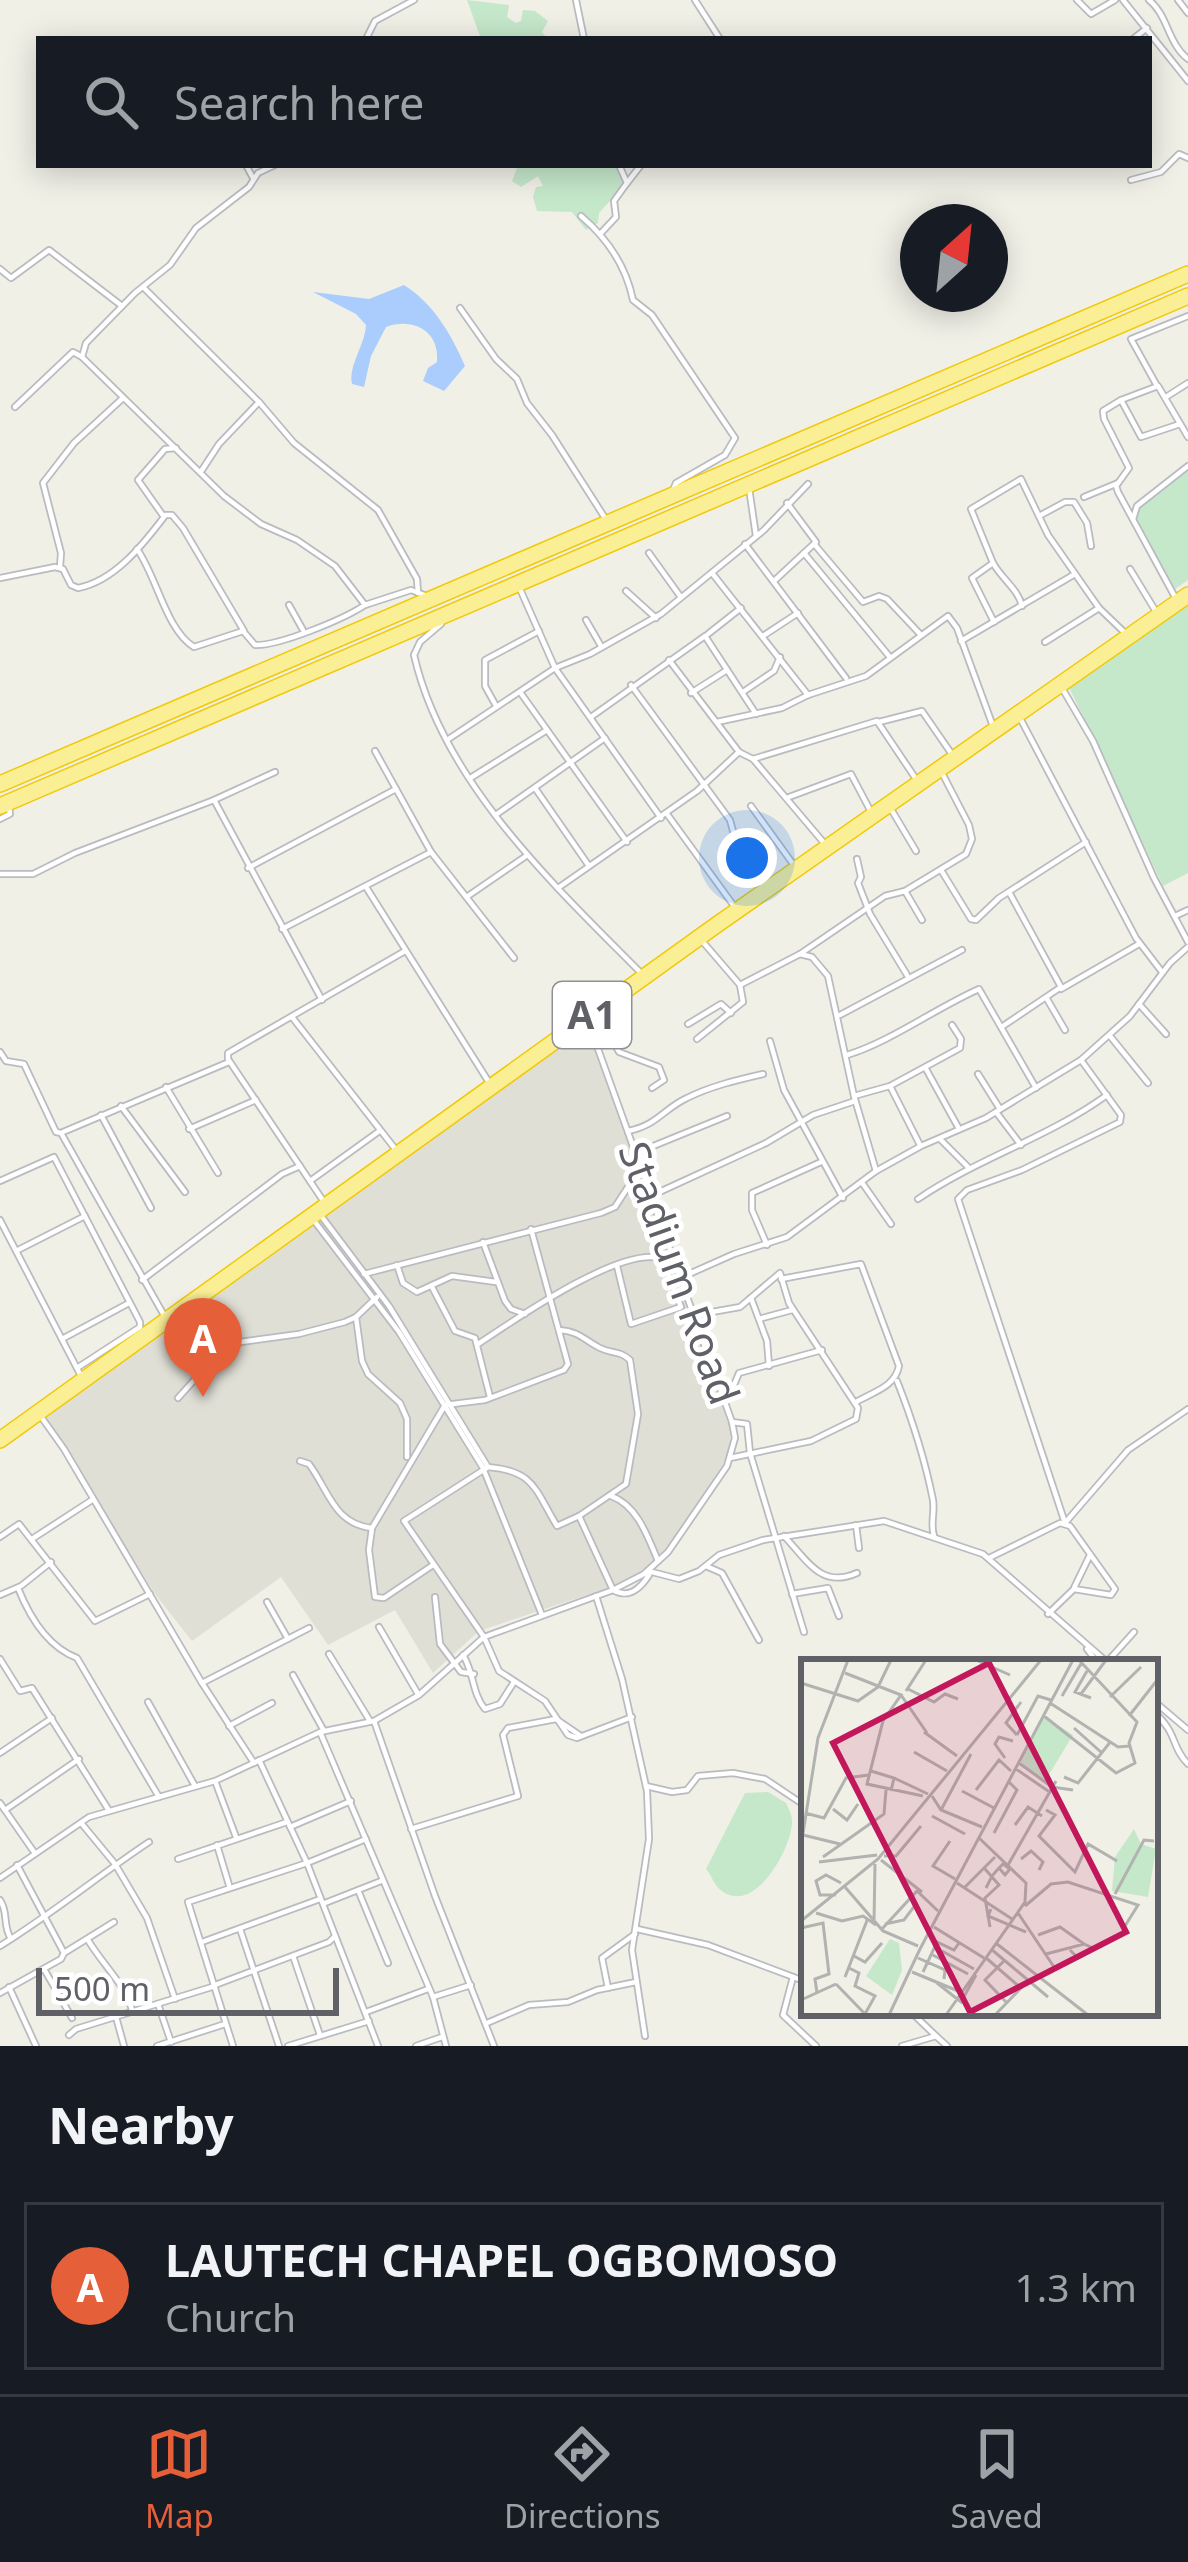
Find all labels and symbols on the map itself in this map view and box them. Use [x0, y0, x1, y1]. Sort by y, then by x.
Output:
north arrow [900, 204, 1008, 312]
your location [717, 828, 777, 888]
road number: A1 [553, 982, 631, 1048]
street label: Stadium Road [607, 1133, 754, 1412]
pin: A [164, 1298, 242, 1397]
inset map [801, 1659, 1158, 2016]
scale bar [36, 1962, 339, 2015]

